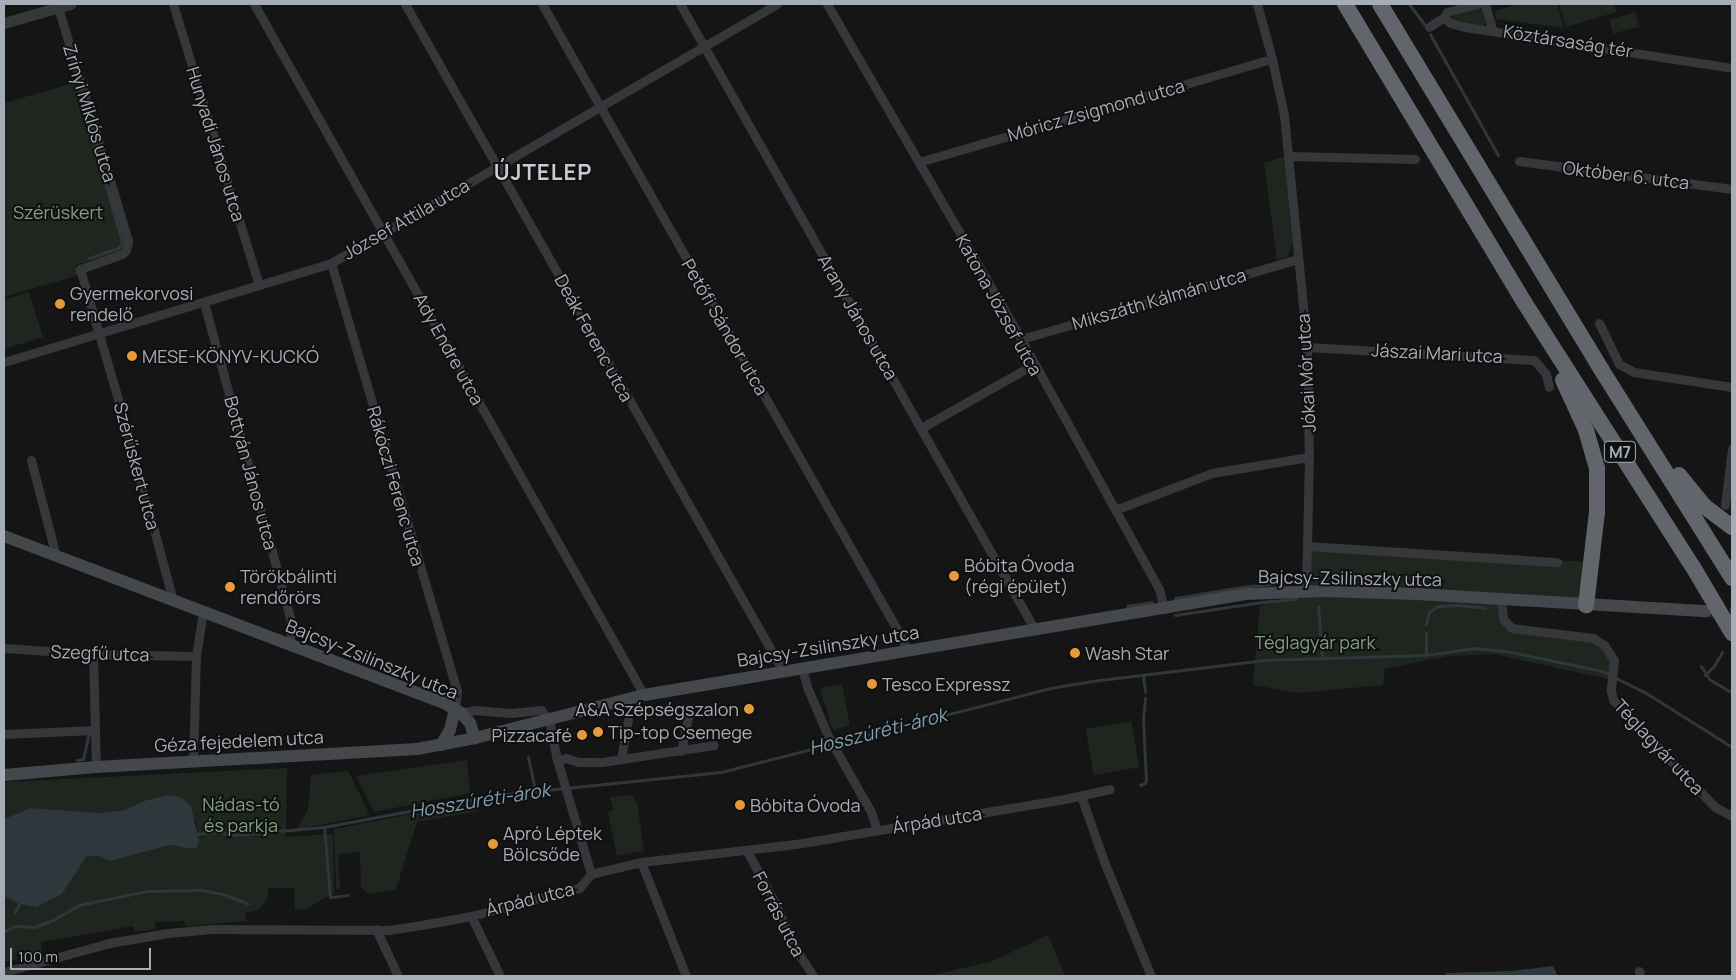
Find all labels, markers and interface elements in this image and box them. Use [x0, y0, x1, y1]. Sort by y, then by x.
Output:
street label: Köztársaság tér [1502, 20, 1634, 62]
street label: Zrínyi Miklós utca [59, 42, 121, 184]
street label: Hunyadi János utca [182, 64, 250, 224]
street label: Móricz Zsigmond utca [1005, 74, 1187, 146]
street label: Október 6. utca [1561, 157, 1691, 193]
district label: ÚJTELEP [493, 160, 593, 186]
street label: József Attila utca [339, 174, 473, 264]
park label: Szérüskert [13, 201, 103, 223]
street label: Katona József utca [951, 231, 1047, 379]
street label: Arany János utca [813, 251, 903, 383]
street label: Petőfi Sándor utca [677, 255, 773, 399]
street label: Mikszáth Kálmán utca [1070, 264, 1248, 334]
street label: Deák Ferenc utca [550, 270, 638, 406]
place label: Gyermekorvosi rendelő [70, 283, 193, 326]
street label: Ady Endre utca [409, 289, 489, 409]
marker: Gyermekorvosi rendelő [54, 298, 66, 310]
street label: Jókai Mór utca [1292, 313, 1320, 433]
street label: Jászai Mari utca [1371, 339, 1503, 367]
place label: MESE-KÖNYV-KUCKÓ [142, 345, 319, 367]
marker: MESE-KÖNYV-KUCKÓ [126, 350, 138, 362]
street label: Bottyán János utca [220, 394, 282, 552]
street label: Szérűskert utca [110, 400, 164, 532]
street label: Rákóczi Ferenc utca [363, 403, 429, 569]
road number: M7 [1604, 438, 1636, 466]
place label: Bóbita Óvoda (régi épület) [964, 555, 1074, 598]
place label: Törökbálinti rendőrörs [240, 566, 337, 608]
street label: Bajcsy-Zsilinszky utca [1258, 566, 1442, 590]
marker: Bóbita Óvoda (régi épület) [948, 570, 960, 582]
marker: Törökbálinti rendőrörs [224, 581, 236, 593]
street label: Bajcsy-Zsilinszky utca [283, 615, 461, 703]
street label: Bajcsy-Zsilinszky utca [735, 621, 921, 671]
park label: Téglagyár park [1255, 631, 1375, 653]
street label: Szegfű utca [50, 640, 150, 666]
place label: Wash Star [1085, 642, 1170, 664]
marker: Wash Star [1069, 647, 1081, 659]
place label: Tesco Expressz [882, 673, 1011, 695]
marker: Tesco Expressz [866, 678, 878, 690]
street label: Téglagyár utca [1609, 695, 1709, 799]
place label: A&A Szépségszalon [575, 698, 739, 720]
marker: A&A Szépségszalon [743, 703, 755, 715]
water label: Hosszúréti-árok [807, 704, 949, 760]
place label: Tip-top Csemege [608, 721, 752, 743]
place label: Pizzacafé [492, 724, 572, 746]
street label: Géza fejedelem utca [154, 726, 324, 756]
marker: Tip-top Csemege [592, 726, 604, 738]
marker: Pizzacafé [576, 729, 588, 741]
water label: Hosszúréti-árok [408, 779, 552, 823]
park label: Nádas-tó és parkja [202, 794, 280, 836]
place label: Bóbita Óvoda [750, 794, 860, 816]
marker: Bóbita Óvoda [734, 799, 746, 811]
street label: Árpád utca [891, 802, 983, 838]
place label: Apró Léptek Bölcsőde [503, 823, 602, 866]
marker: Apró Léptek Bölcsőde [487, 838, 499, 850]
street label: Forrás utca [748, 868, 810, 960]
street label: Árpád utca [484, 878, 576, 920]
scale bar [12, 938, 154, 970]
text: 100 m [18, 946, 58, 967]

